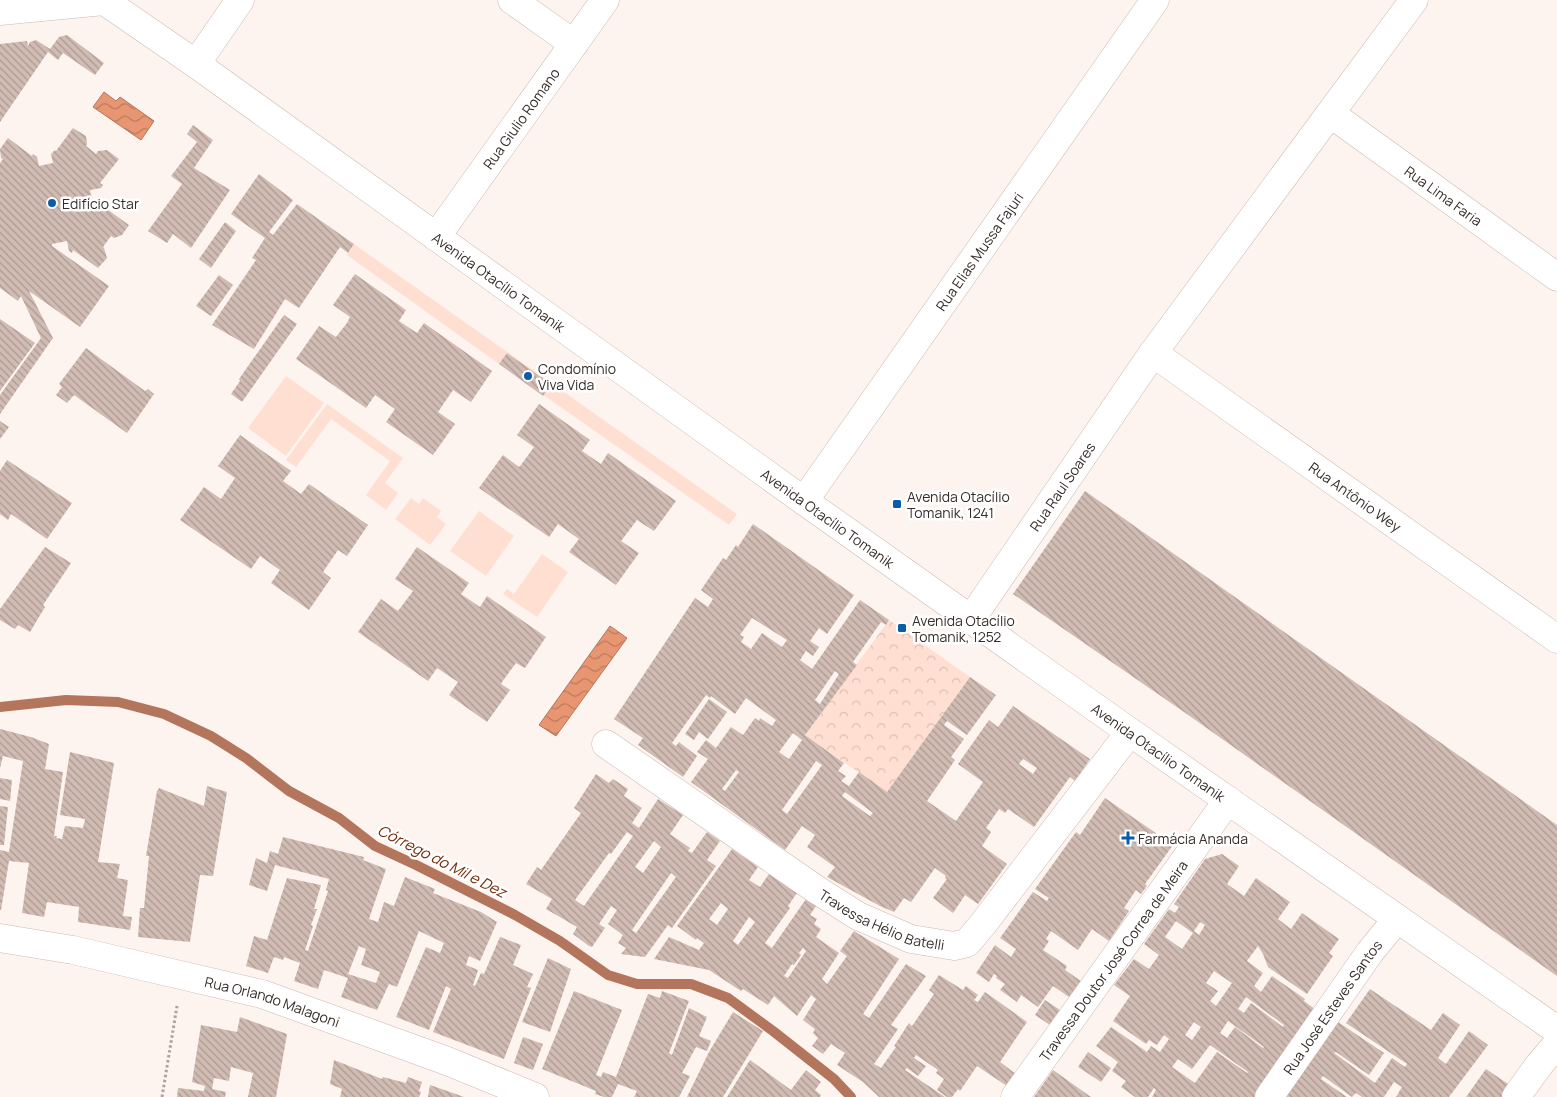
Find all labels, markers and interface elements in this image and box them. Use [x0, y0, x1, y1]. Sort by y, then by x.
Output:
street label: Rua Giulio Romano [478, 64, 563, 173]
street label: Rua Lima Faria [1401, 161, 1486, 230]
street label: Rua Elias Mussa Fajuri [931, 188, 1027, 314]
place label: Edifício Star [62, 194, 139, 213]
marker: Edifício Star [46, 197, 58, 209]
street label: Avenida Otacílio Tomanik [429, 228, 570, 337]
place label: Condomínio Viva Vida [538, 359, 616, 394]
marker: Condomínio Viva Vida [522, 370, 534, 382]
street label: Rua Raul Soares [1025, 438, 1099, 534]
street label: Rua Antônio Wey [1305, 457, 1406, 536]
street label: Avenida Otacílio Tomanik [758, 464, 899, 572]
place label: Avenida Otacílio Tomanik, 1241 [907, 487, 1010, 522]
marker: Avenida Otacílio Tomanik, 1241 [891, 498, 903, 510]
place label: Avenida Otacílio Tomanik, 1252 [912, 611, 1015, 646]
marker: Avenida Otacílio Tomanik, 1252 [896, 622, 908, 634]
street label: Avenida Otacílio Tomanik [1088, 698, 1230, 806]
water label: Córrego do Mil e Dez [374, 819, 512, 903]
place label: Farmácia Ananda [1138, 829, 1248, 848]
marker: Farmácia Ananda [1122, 832, 1134, 844]
street label: Travessa Doutor José Correa de Meira [1034, 856, 1191, 1065]
street label: Travessa Hélio Batelli [816, 884, 946, 954]
street label: Rua José Esteves Santos [1278, 936, 1386, 1078]
street label: Rua Orlando Malagoni [203, 972, 343, 1031]

